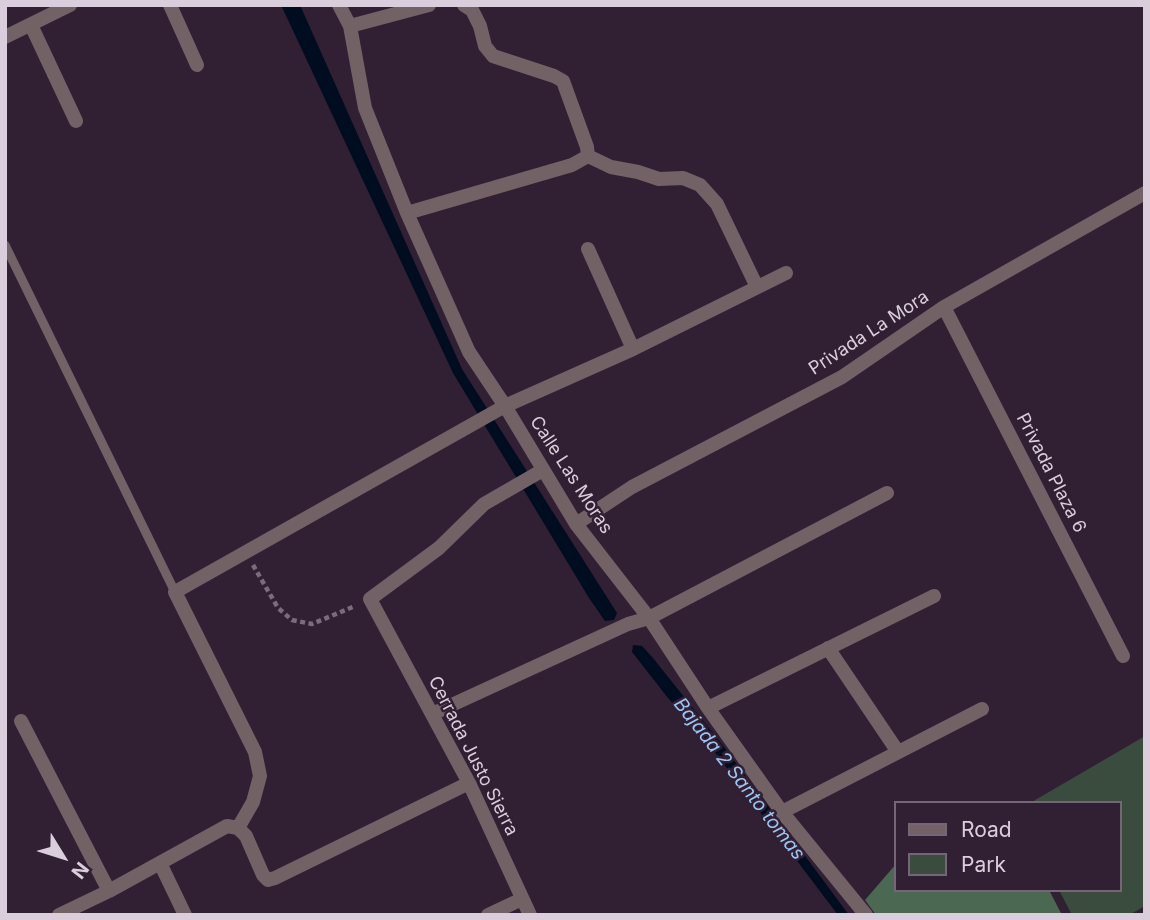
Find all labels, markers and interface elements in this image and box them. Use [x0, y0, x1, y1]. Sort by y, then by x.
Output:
street label: Privada La Mora [805, 286, 933, 380]
street label: Privada Plaza 6 [1012, 410, 1090, 536]
street label: Calle Las Moras [525, 412, 617, 538]
street label: Cerrada Justo Sierra [423, 673, 523, 839]
water label: Bajada 2 Santo tomas [669, 693, 809, 865]
legend [894, 801, 1122, 892]
text: Road [961, 817, 1012, 842]
north arrow [28, 822, 98, 892]
text: Park [961, 852, 1006, 877]
text: N [66, 857, 93, 883]

